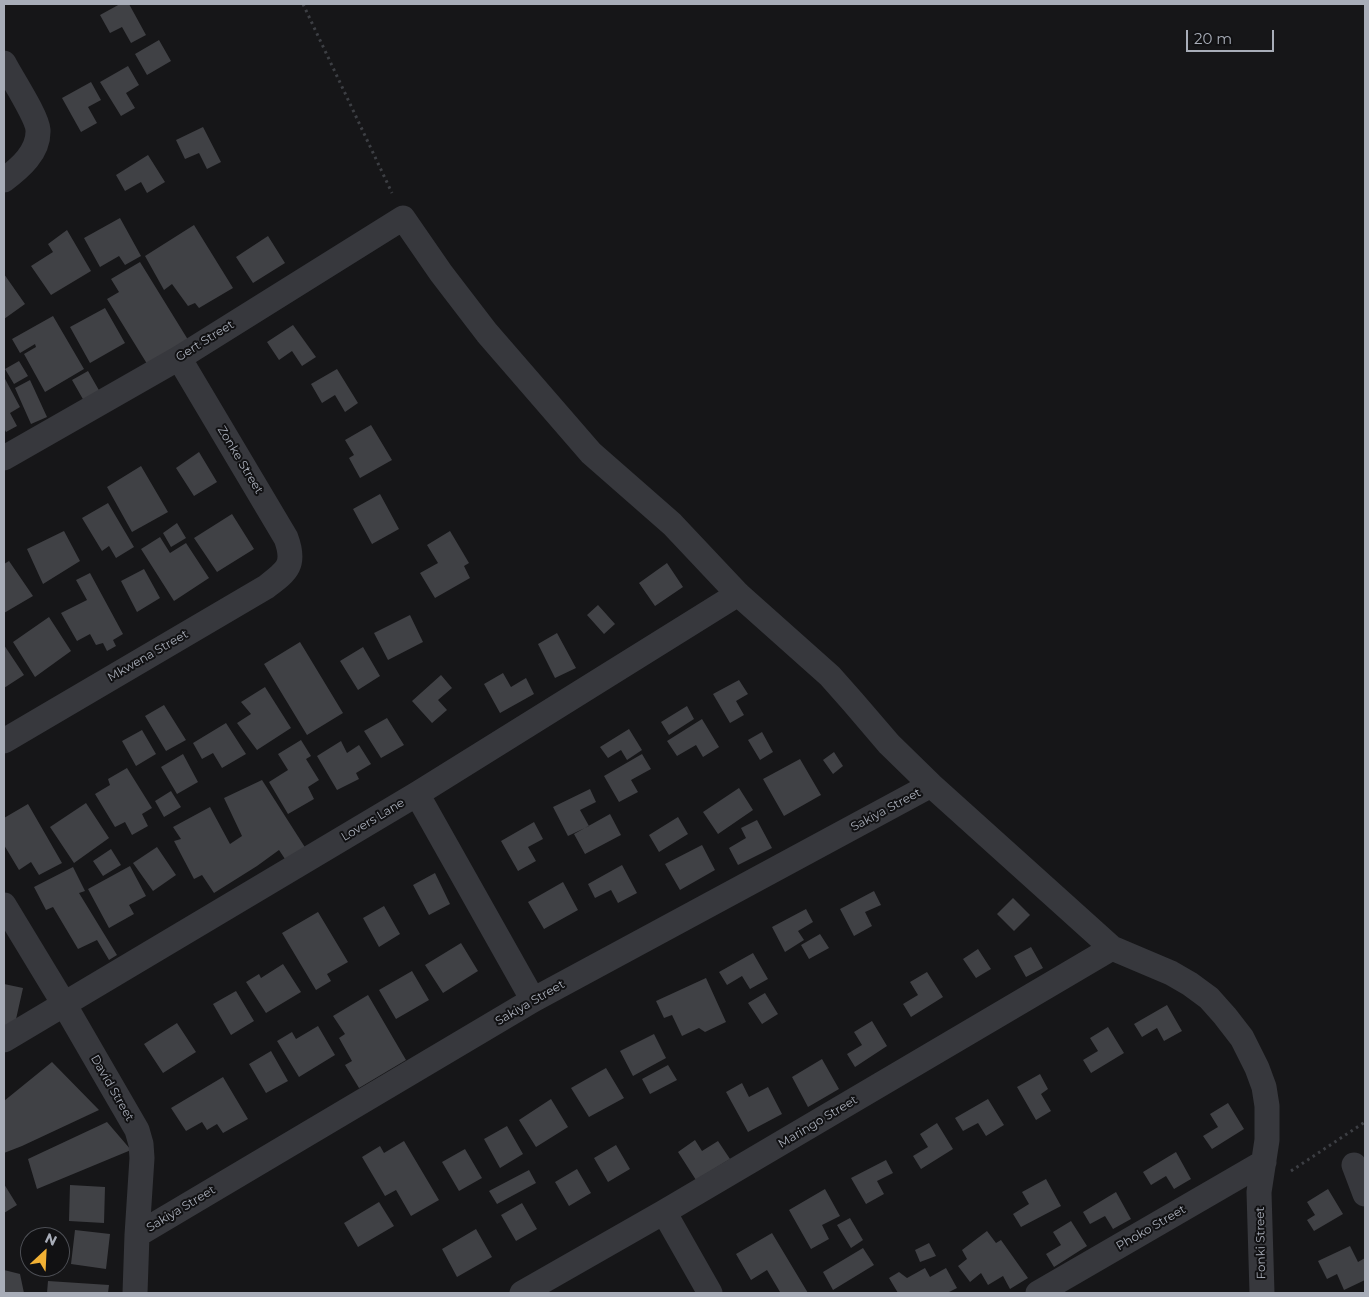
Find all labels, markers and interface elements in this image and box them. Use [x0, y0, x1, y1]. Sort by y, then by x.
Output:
scale bar [1189, 20, 1276, 52]
text: 20 m [1194, 29, 1232, 48]
street label: Gert Street [173, 317, 237, 365]
street label: Zonke Street [214, 423, 266, 497]
street label: Mkwena Street [105, 627, 191, 685]
street label: Sakiya Street [848, 785, 924, 835]
street label: Lovers Lane [339, 795, 407, 845]
street label: Sakiya Street [493, 977, 567, 1029]
street label: David Street [87, 1052, 137, 1124]
street label: Maringo Street [776, 1093, 860, 1151]
street label: Sakiya Street [144, 1183, 218, 1235]
street label: Phoko Street [1114, 1202, 1188, 1254]
street label: Fonki Street [1253, 1206, 1269, 1280]
north arrow [20, 1227, 70, 1277]
text: N [42, 1229, 60, 1250]

